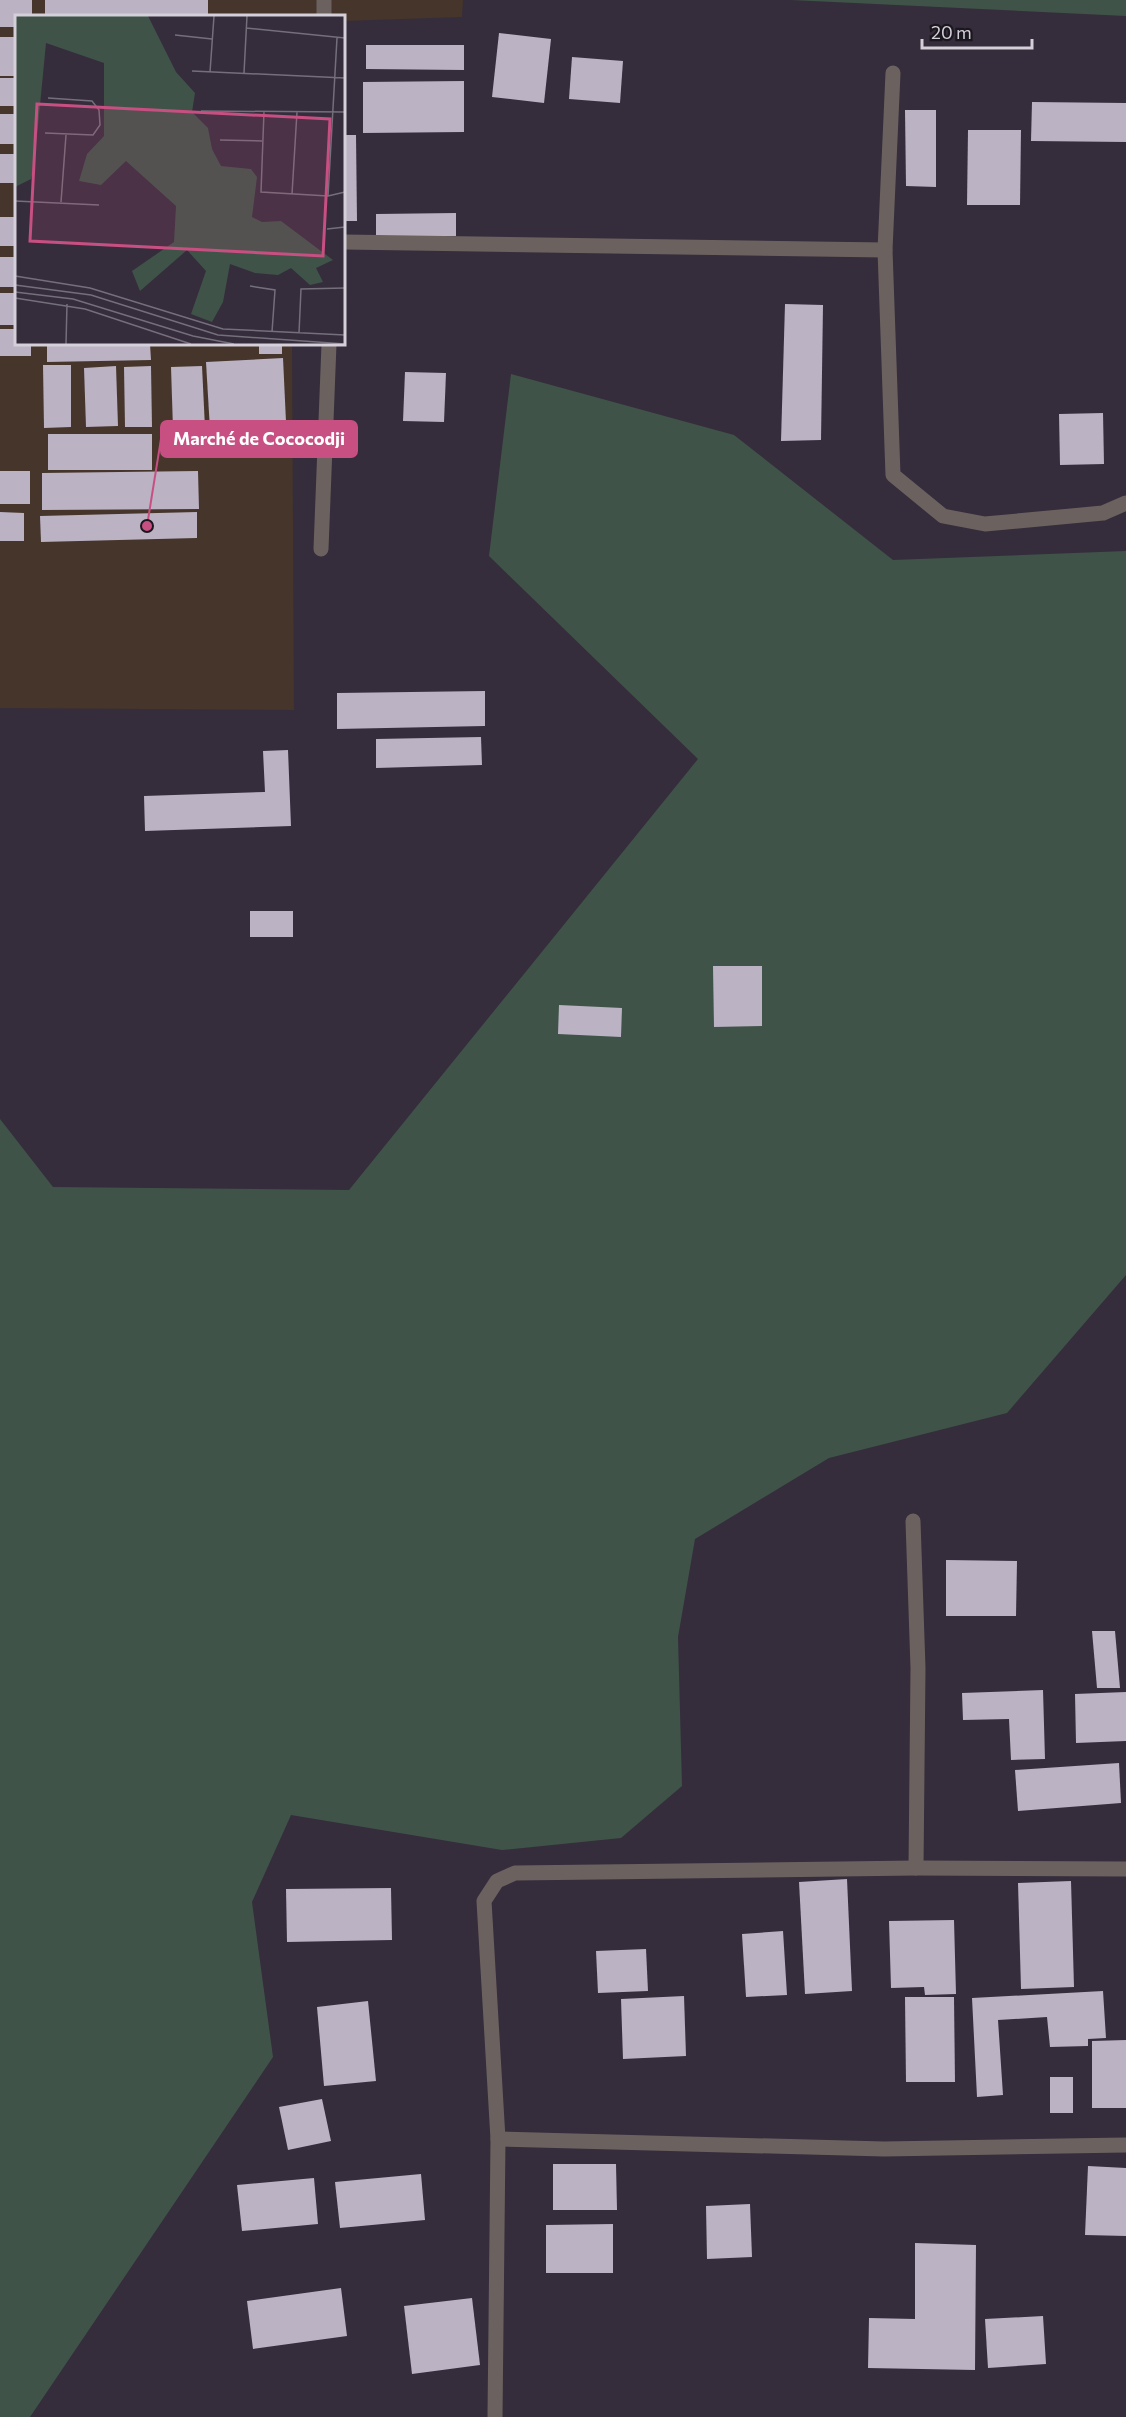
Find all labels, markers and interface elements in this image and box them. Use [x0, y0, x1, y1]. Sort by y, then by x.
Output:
scale bar [922, 12, 1032, 50]
inset map [15, 15, 345, 345]
text: 20 m [931, 21, 972, 43]
callout: Marché de Cococodji [161, 421, 357, 457]
text: Marché de Cococodji [173, 427, 345, 449]

